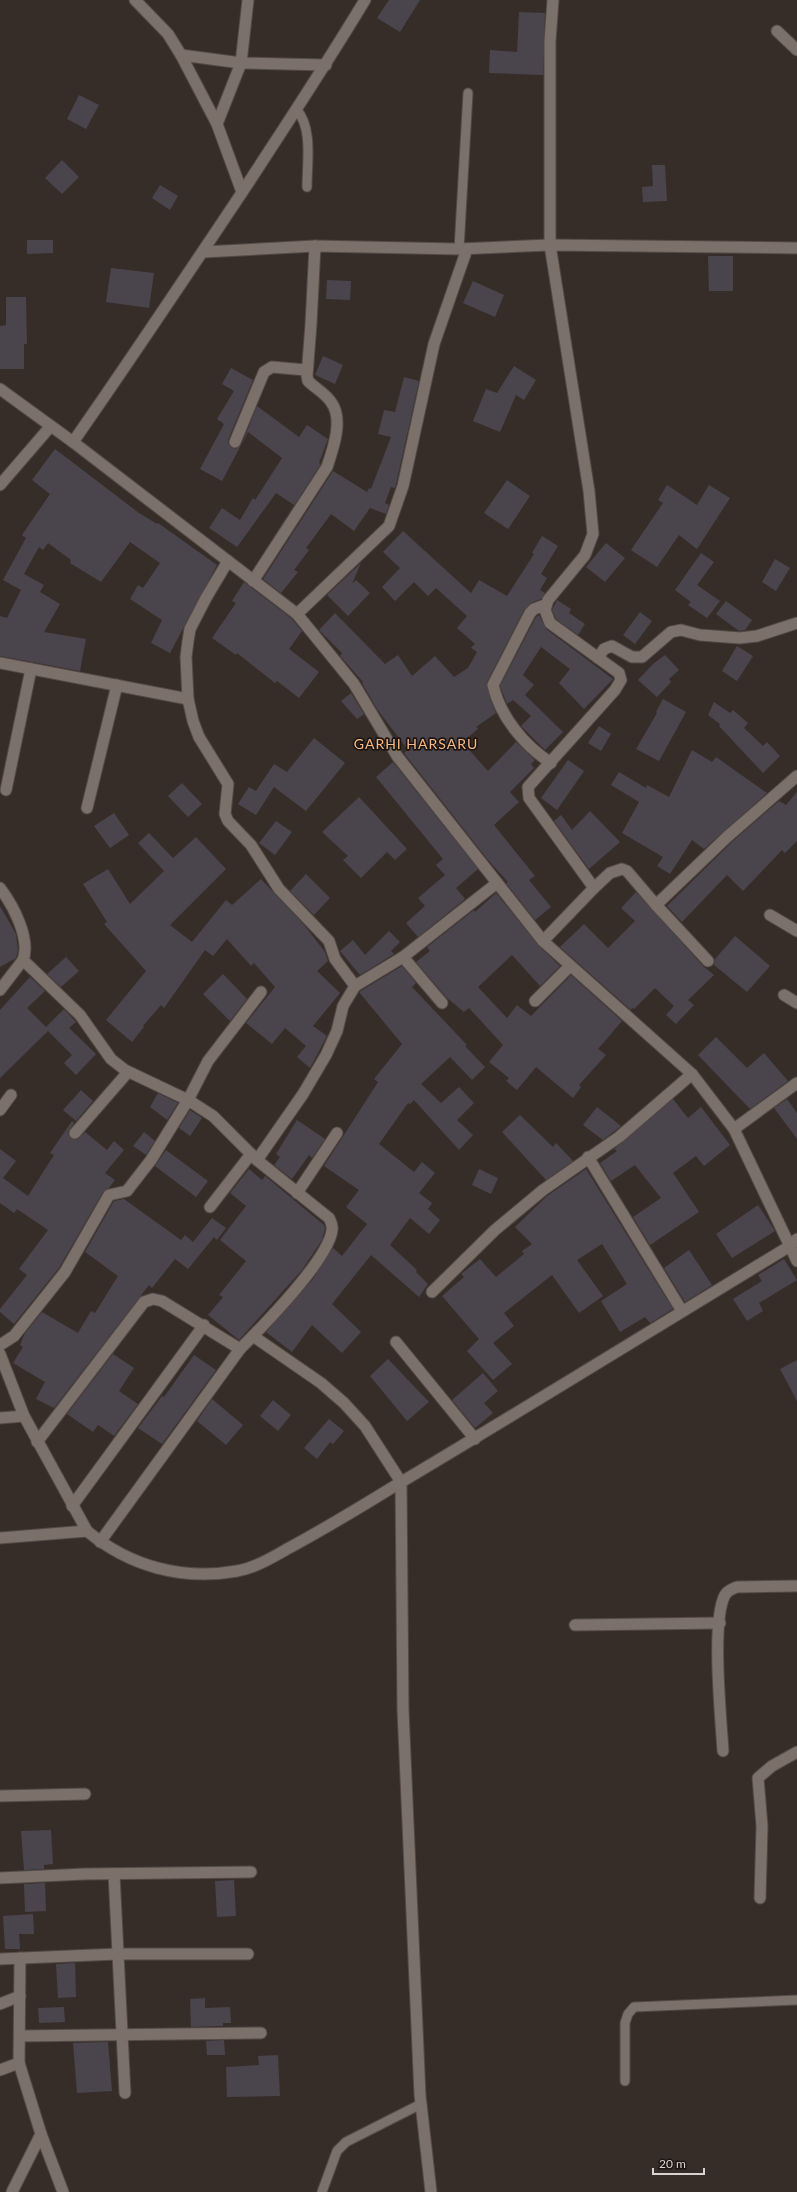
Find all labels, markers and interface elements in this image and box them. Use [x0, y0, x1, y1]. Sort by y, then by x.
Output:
district label: GARHI HARSARU [354, 735, 478, 752]
scale bar [653, 2150, 704, 2176]
text: 20 m [659, 2156, 686, 2171]

